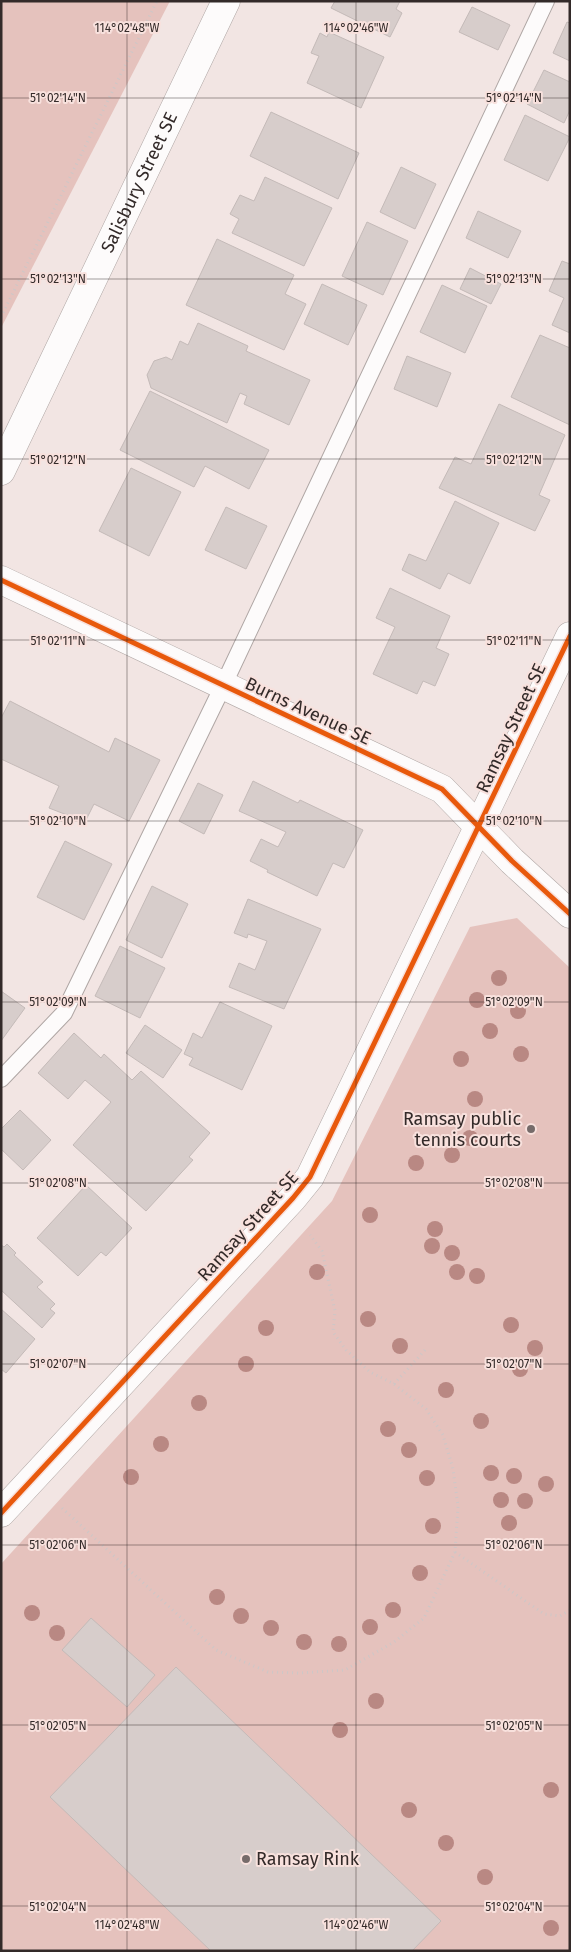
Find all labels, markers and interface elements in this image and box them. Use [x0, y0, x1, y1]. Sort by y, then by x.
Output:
text: 114°02'48"W [94, 21, 160, 35]
text: 114°02'46"W [324, 21, 388, 35]
text: 51°02'14"N [30, 91, 86, 105]
text: 51°02'14"N [486, 91, 542, 105]
street label: Salisbury Street SE [96, 109, 182, 256]
text: 51°02'13"N [30, 272, 86, 286]
text: 51°02'13"N [486, 272, 542, 286]
text: 51°02'12"N [30, 453, 86, 467]
text: 51°02'12"N [486, 453, 542, 467]
text: 51°02'11"N [30, 634, 86, 648]
text: 51°02'11"N [486, 634, 542, 648]
street label: Ramsay Street SE [471, 660, 551, 796]
street label: Burns Avenue SE [242, 672, 374, 750]
text: 51°02'10"N [30, 814, 86, 828]
text: 51°02'10"N [486, 814, 542, 828]
text: 51°02'09"N [29, 995, 87, 1009]
text: 51°02'09"N [485, 995, 543, 1009]
place label: Ramsay public tennis courts [403, 1108, 521, 1151]
marker: Ramsay public tennis courts [525, 1123, 537, 1135]
street label: Ramsay Street SE [193, 1166, 303, 1286]
text: 51°02'08"N [29, 1176, 87, 1190]
text: 51°02'08"N [485, 1176, 543, 1190]
text: 51°02'07"N [30, 1357, 86, 1371]
text: 51°02'07"N [486, 1357, 542, 1371]
text: 51°02'06"N [29, 1538, 87, 1552]
text: 51°02'06"N [485, 1538, 543, 1552]
text: 51°02'05"N [29, 1719, 87, 1733]
text: 51°02'05"N [485, 1719, 543, 1733]
place label: Ramsay Rink [256, 1848, 360, 1870]
marker: Ramsay Rink [240, 1853, 252, 1865]
text: 51°02'04"N [29, 1900, 87, 1914]
text: 51°02'04"N [485, 1900, 543, 1914]
text: 114°02'48"W [94, 1918, 160, 1932]
text: 114°02'46"W [324, 1918, 388, 1932]

